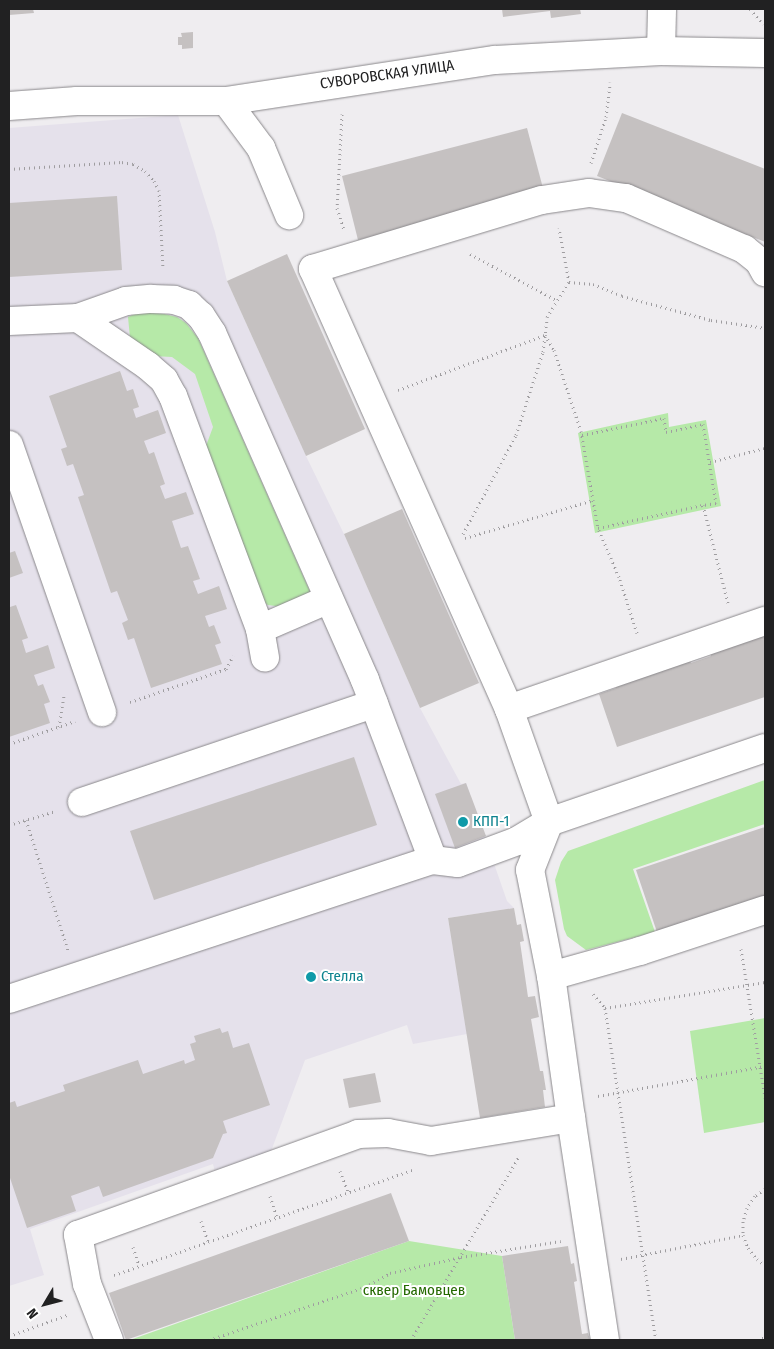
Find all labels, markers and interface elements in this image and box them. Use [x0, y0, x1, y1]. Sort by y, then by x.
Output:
street label: СУВОРОВСКАЯ УЛИЦА [319, 57, 455, 93]
place label: КПП-1 [473, 813, 509, 831]
marker: КПП-1 [457, 816, 469, 828]
place label: Стелла [321, 968, 364, 986]
marker: Стелла [305, 971, 317, 983]
north arrow [20, 1279, 70, 1329]
park label: сквер Бамовцев [363, 1282, 465, 1300]
text: N [23, 1305, 42, 1322]

